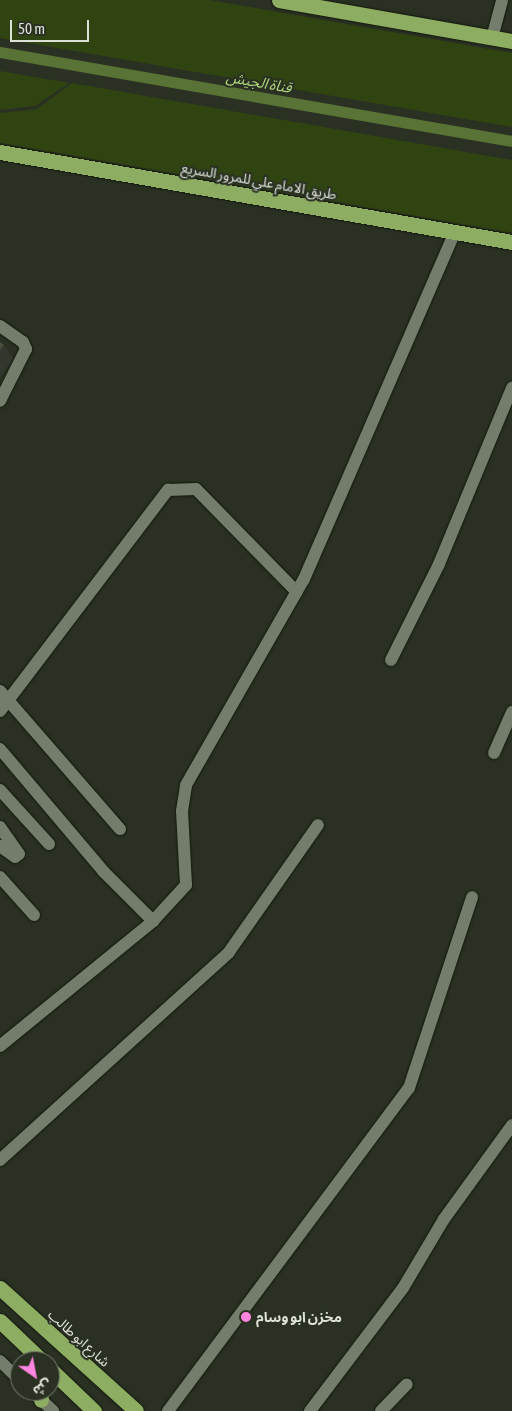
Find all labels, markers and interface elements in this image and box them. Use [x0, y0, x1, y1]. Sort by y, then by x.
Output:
scale bar [12, 10, 91, 42]
text: 50 m [18, 20, 45, 37]
water label: قناة الجيش [225, 67, 293, 97]
street label: طريق الامام علي للمرور السريع [180, 159, 338, 203]
street label: شارع ابو طالب [45, 1306, 113, 1370]
place label: مخزن ابو وسام [256, 1309, 342, 1325]
marker: مخزن ابو وسام [240, 1311, 252, 1323]
north arrow [10, 1351, 60, 1401]
text: ش [30, 1376, 55, 1400]

